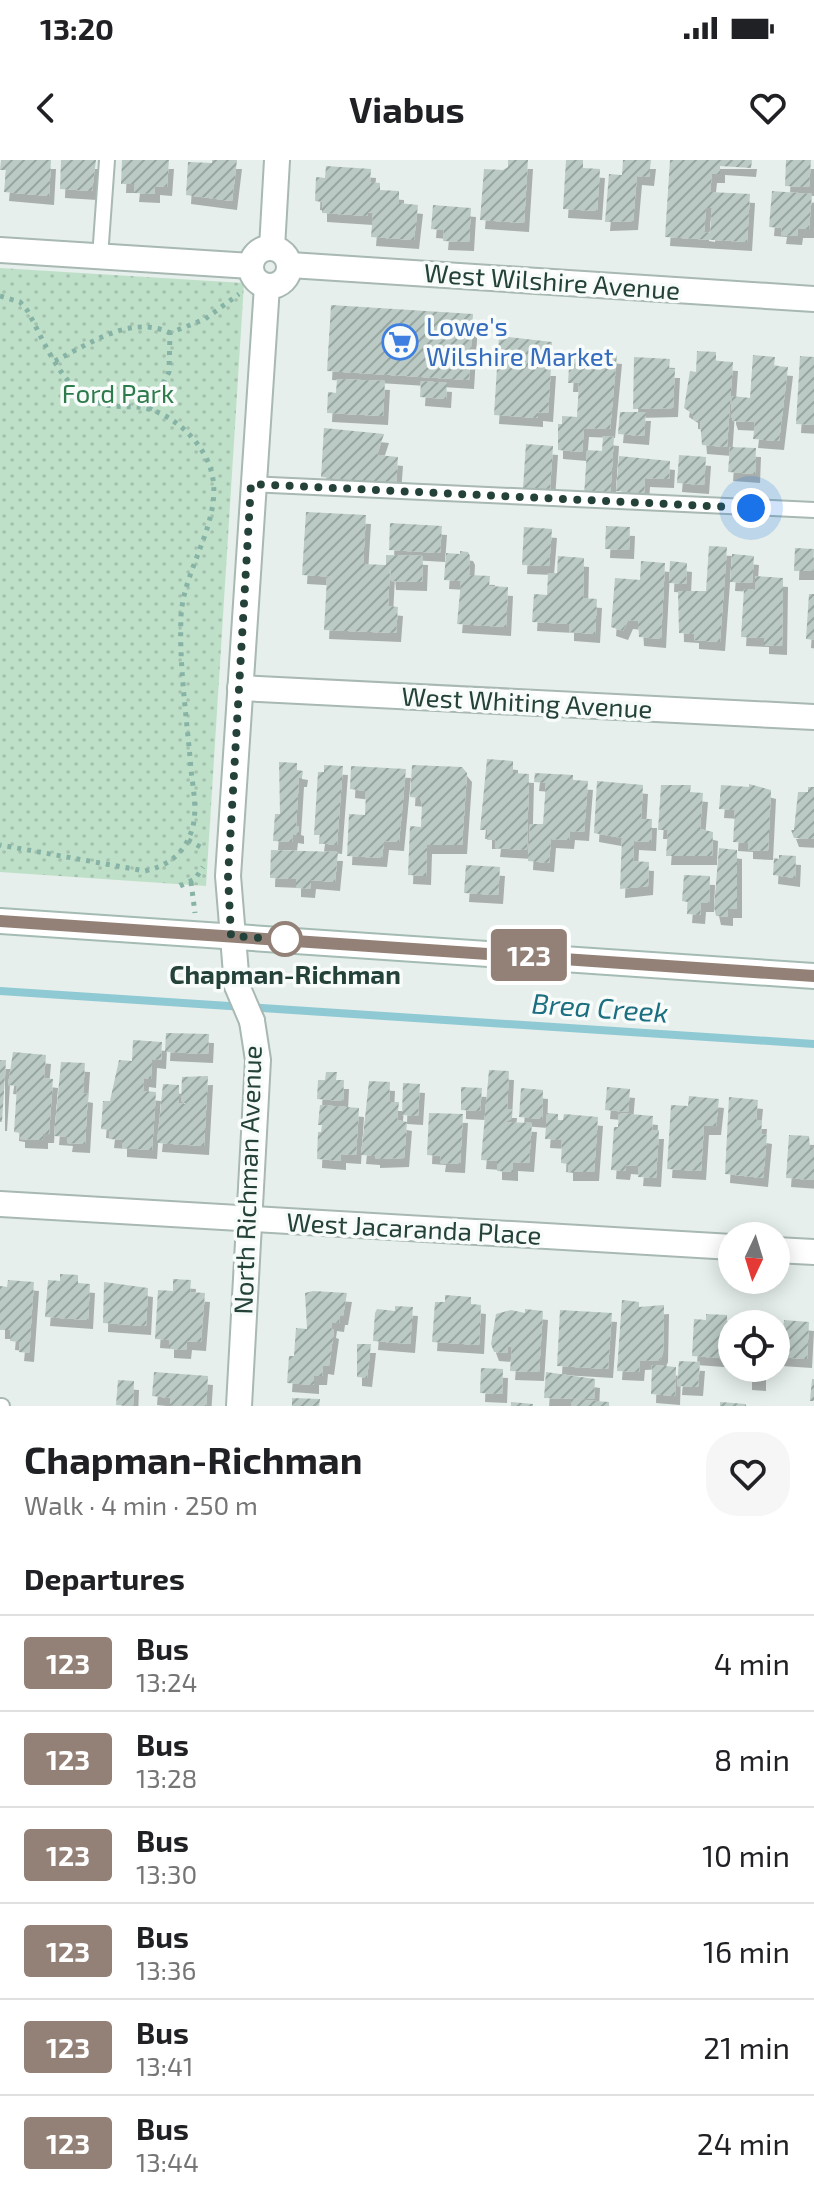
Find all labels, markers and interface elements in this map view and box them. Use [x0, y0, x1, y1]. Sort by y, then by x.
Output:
text: 13:20 [40, 10, 114, 46]
icon: back [24, 86, 68, 130]
icon: heart [746, 86, 790, 130]
text: Viabus [349, 87, 465, 130]
street label: West Wilshire Avenue [423, 256, 681, 305]
place label: Lowe's Wilshire Market [426, 310, 614, 371]
supermarket icon: Lowe's Wilshire Market [381, 323, 419, 361]
park label: Ford Park [62, 377, 174, 408]
your location [731, 488, 771, 528]
street label: West Whiting Avenue [401, 679, 653, 724]
marker: Chapman-Richman [268, 922, 302, 956]
line badge: 123 [483, 929, 575, 981]
text: 123 [507, 938, 551, 972]
place label: Chapman-Richman [169, 958, 401, 989]
water label: Brea Creek [531, 985, 670, 1029]
street label: North Richman Avenue [226, 1045, 267, 1315]
street label: West Jacaranda Place [286, 1205, 542, 1250]
north arrow [718, 1222, 790, 1294]
map controls [718, 1222, 790, 1382]
button: locate [718, 1310, 790, 1382]
button: heart [706, 1432, 790, 1516]
text: Chapman-Richman [24, 1436, 363, 1482]
text: Walk · 4 min · 250 m [24, 1489, 258, 1520]
text: Departures [24, 1560, 185, 1596]
text: Bus [136, 1630, 189, 1666]
text: 4 min [714, 1645, 790, 1681]
text: 123 [46, 1646, 90, 1680]
text: 13:24 [136, 1666, 198, 1697]
text: Bus [136, 1726, 189, 1762]
text: 8 min [714, 1741, 790, 1777]
text: 123 [46, 1742, 90, 1776]
text: 13:28 [136, 1762, 197, 1793]
text: Bus [136, 1822, 189, 1858]
text: 10 min [702, 1837, 790, 1873]
text: 123 [46, 1838, 90, 1872]
text: 13:30 [136, 1858, 197, 1889]
text: Bus [136, 1918, 189, 1954]
text: 16 min [703, 1933, 790, 1969]
text: 123 [46, 1934, 90, 1968]
text: 13:36 [136, 1954, 196, 1985]
text: Bus [136, 2014, 189, 2050]
text: 21 min [703, 2029, 790, 2065]
text: 123 [46, 2030, 90, 2064]
text: 13:41 [136, 2050, 193, 2081]
text: Bus [136, 2110, 189, 2146]
text: 24 min [697, 2125, 790, 2161]
text: 123 [46, 2126, 90, 2160]
text: 13:44 [136, 2146, 199, 2177]

